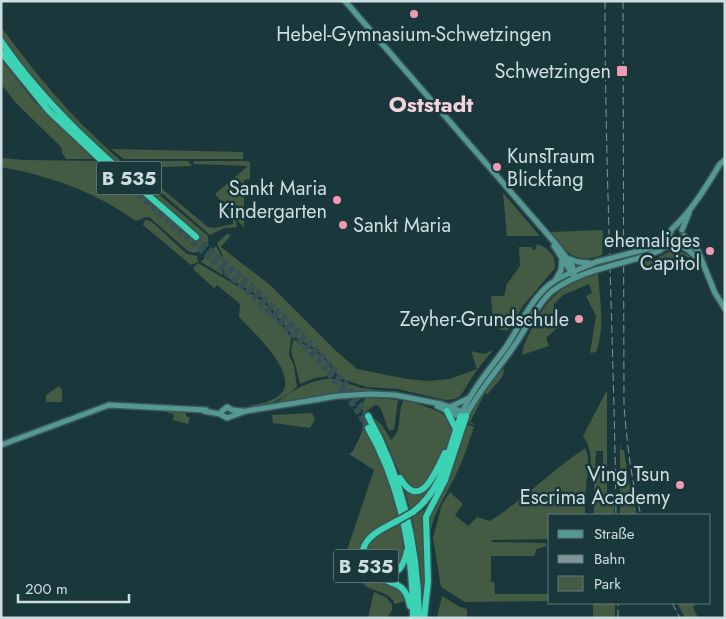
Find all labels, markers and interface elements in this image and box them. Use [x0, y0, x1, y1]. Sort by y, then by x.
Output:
marker: Hebel-Gymnasium-Schwetzingen [408, 8, 420, 20]
place label: Hebel-Gymnasium-Schwetzingen [276, 20, 552, 49]
place label: Schwetzingen [495, 57, 611, 86]
marker: Schwetzingen [615, 64, 629, 78]
district label: Oststadt [389, 88, 473, 120]
place label: KunsTraum Blickfang [507, 142, 595, 194]
marker: KunsTraum Blickfang [491, 161, 503, 173]
road number: B 535 [96, 162, 162, 194]
place label: Sankt Maria Kindergarten [218, 174, 327, 226]
marker: Sankt Maria Kindergarten [331, 194, 343, 206]
place label: Sankt Maria [353, 211, 451, 240]
marker: Sankt Maria [337, 219, 349, 231]
place label: ehemaliges Capitol [604, 226, 700, 278]
marker: ehemaliges Capitol [704, 245, 716, 257]
place label: Zeyher-Grundschule [400, 305, 569, 334]
marker: Zeyher-Grundschule [573, 313, 585, 325]
place label: Ving Tsun Escrima Academy [520, 460, 670, 512]
marker: Ving Tsun Escrima Academy [674, 479, 686, 491]
legend [548, 514, 711, 604]
text: Straße [594, 523, 635, 545]
text: Bahn [594, 548, 625, 570]
road number: B 535 [334, 550, 398, 582]
scale bar [18, 572, 129, 604]
text: Park [594, 573, 621, 595]
text: 200 m [25, 578, 68, 600]

